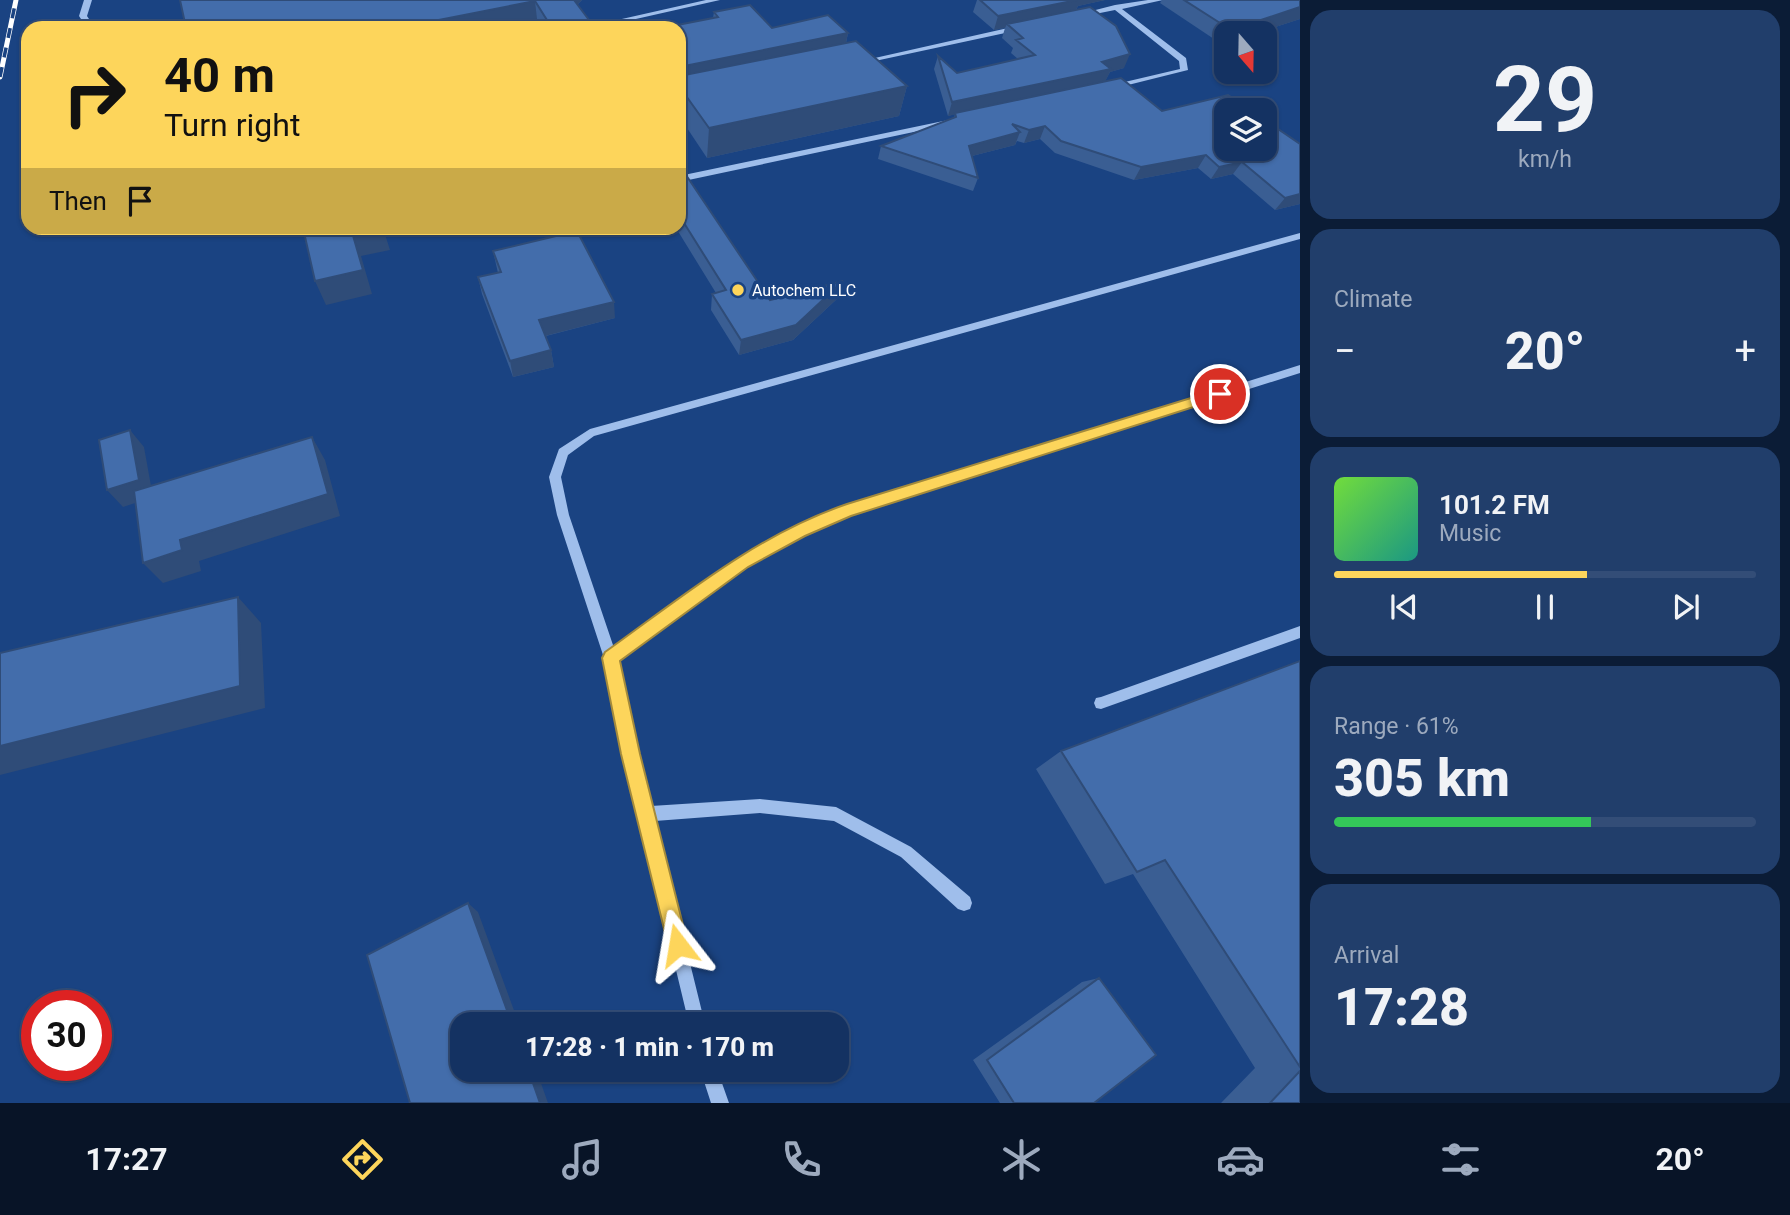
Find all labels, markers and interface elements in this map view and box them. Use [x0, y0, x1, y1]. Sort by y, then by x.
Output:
north arrow [1214, 21, 1278, 84]
map controls [1214, 21, 1277, 161]
text: 40 m [164, 47, 275, 104]
text: 29 [1493, 47, 1597, 153]
icon: right [49, 49, 140, 140]
button: layers [1214, 98, 1277, 161]
text: Turn right [164, 106, 300, 144]
text: km/h [1518, 146, 1572, 173]
icon: arrive [121, 182, 159, 220]
text: Then [49, 186, 107, 216]
place label: Autochem LLC [752, 281, 856, 300]
marker: Autochem LLC [730, 282, 746, 298]
text: Climate [1334, 286, 1413, 313]
text: 20° [1505, 321, 1585, 382]
text: − [1334, 329, 1356, 373]
text: + [1734, 329, 1756, 373]
pin [1190, 364, 1250, 424]
icon: arrive [1201, 375, 1239, 413]
text: 101.2 FM [1439, 490, 1550, 520]
text: Music [1439, 520, 1501, 547]
icon: previous [1385, 588, 1423, 626]
icon: pause [1526, 588, 1564, 626]
icon: next [1667, 588, 1705, 626]
text: Range · 61% [1334, 713, 1459, 740]
text: 305 km [1334, 748, 1510, 809]
position arrow [641, 908, 715, 982]
text: Arrival [1334, 942, 1399, 969]
text: 17:28 [1334, 977, 1469, 1038]
speed limit sign: 30 [21, 990, 112, 1081]
text: 17:28 · 1 min · 170 m [525, 1032, 774, 1062]
icon: directions [338, 1135, 387, 1184]
icon: music [558, 1135, 607, 1184]
icon: phone [777, 1135, 826, 1184]
icon: climate [997, 1135, 1046, 1184]
icon: car [1216, 1135, 1265, 1184]
icon: filters [1436, 1135, 1485, 1184]
text: 17:27 [85, 1140, 168, 1178]
text: 20° [1655, 1140, 1705, 1178]

